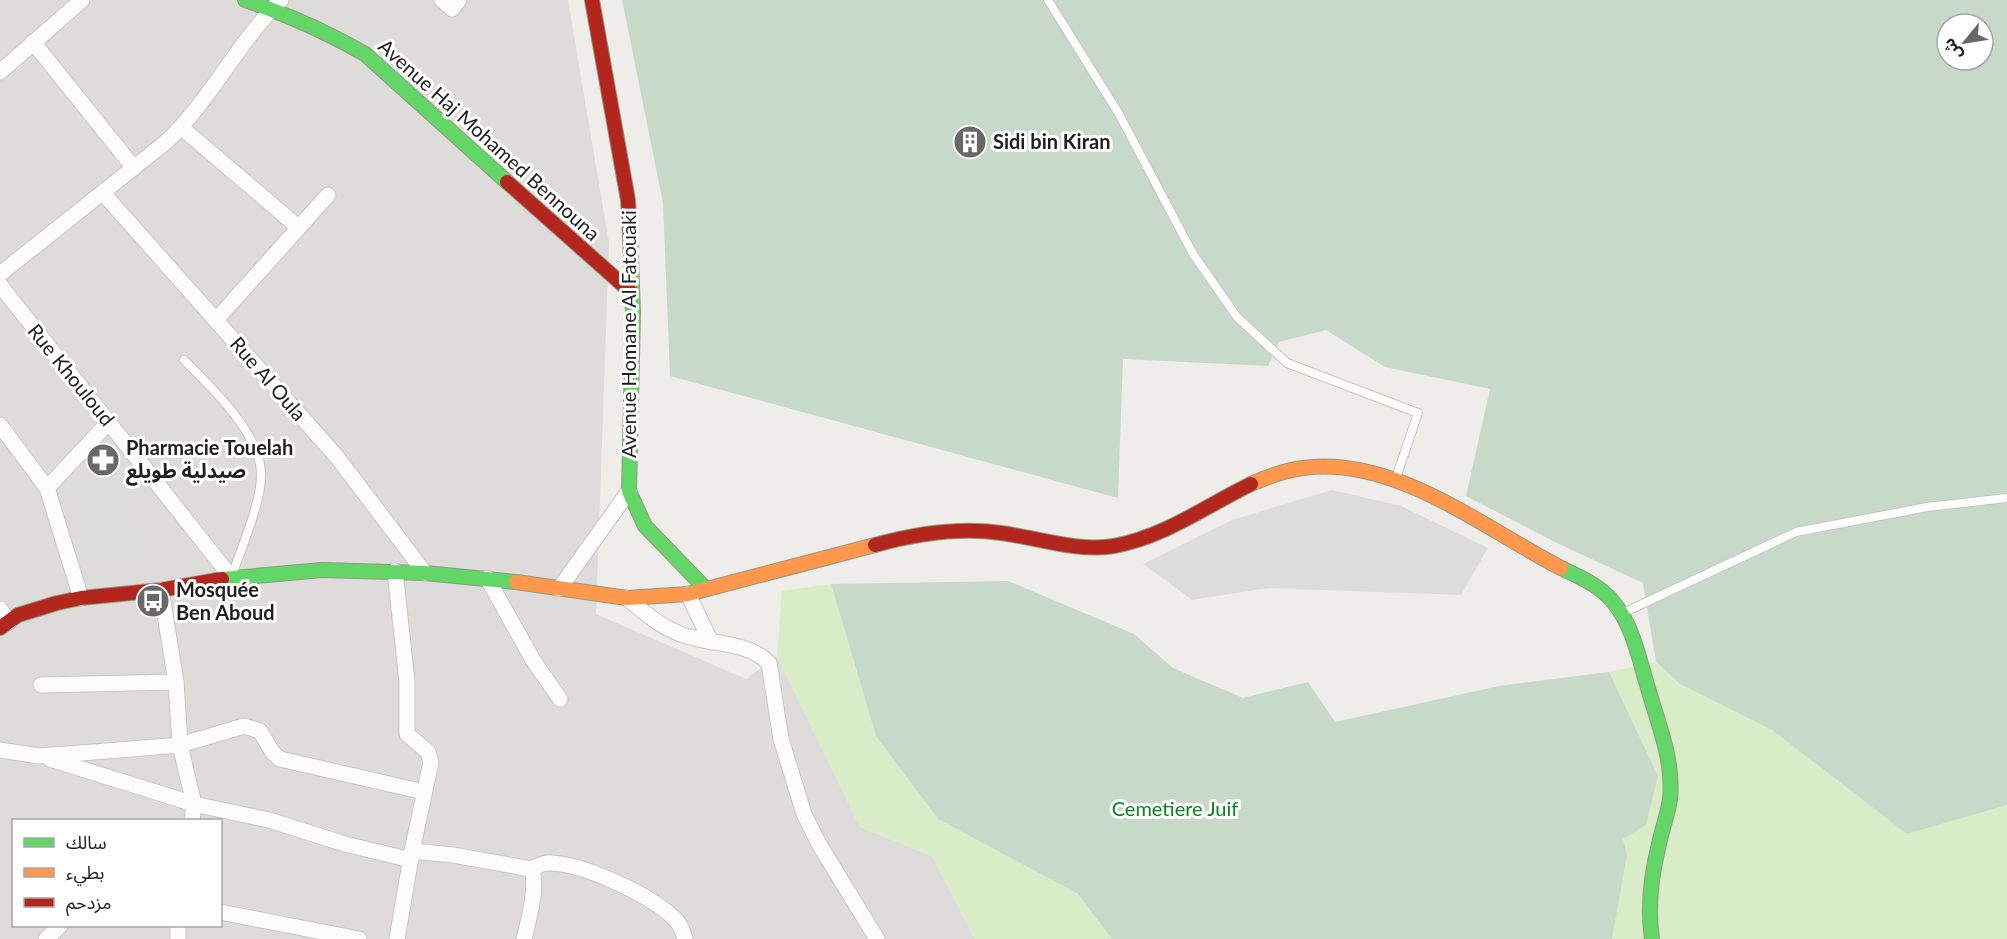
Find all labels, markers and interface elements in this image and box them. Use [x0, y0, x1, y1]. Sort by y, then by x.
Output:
north arrow [1935, 12, 1995, 72]
street label: Avenue Haj Mohamed Bennouna [374, 33, 605, 245]
text: ش [1938, 35, 1966, 64]
building icon: Sidi bin Kiran [952, 124, 988, 160]
place label: Sidi bin Kiran [993, 129, 1110, 153]
street label: Avenue Homane Al Fatouaki [616, 210, 640, 458]
street label: Rue Khouloud [23, 319, 120, 430]
street label: Rue Al Oula [226, 331, 312, 425]
place label: Pharmacie Touelah صيدلية طويلع [126, 435, 293, 486]
pharmacy icon: Pharmacie Touelah صيدلية طويلع [85, 442, 121, 478]
place label: Mosquée Ben Aboud [176, 577, 275, 624]
bus stop icon: Mosquée Ben Aboud [135, 583, 171, 619]
park label: Cemetiere Juif [1112, 796, 1238, 820]
legend [12, 819, 222, 927]
text: سالك [66, 831, 107, 853]
text: بطيء [66, 861, 104, 886]
text: مزدحم [66, 891, 111, 916]

